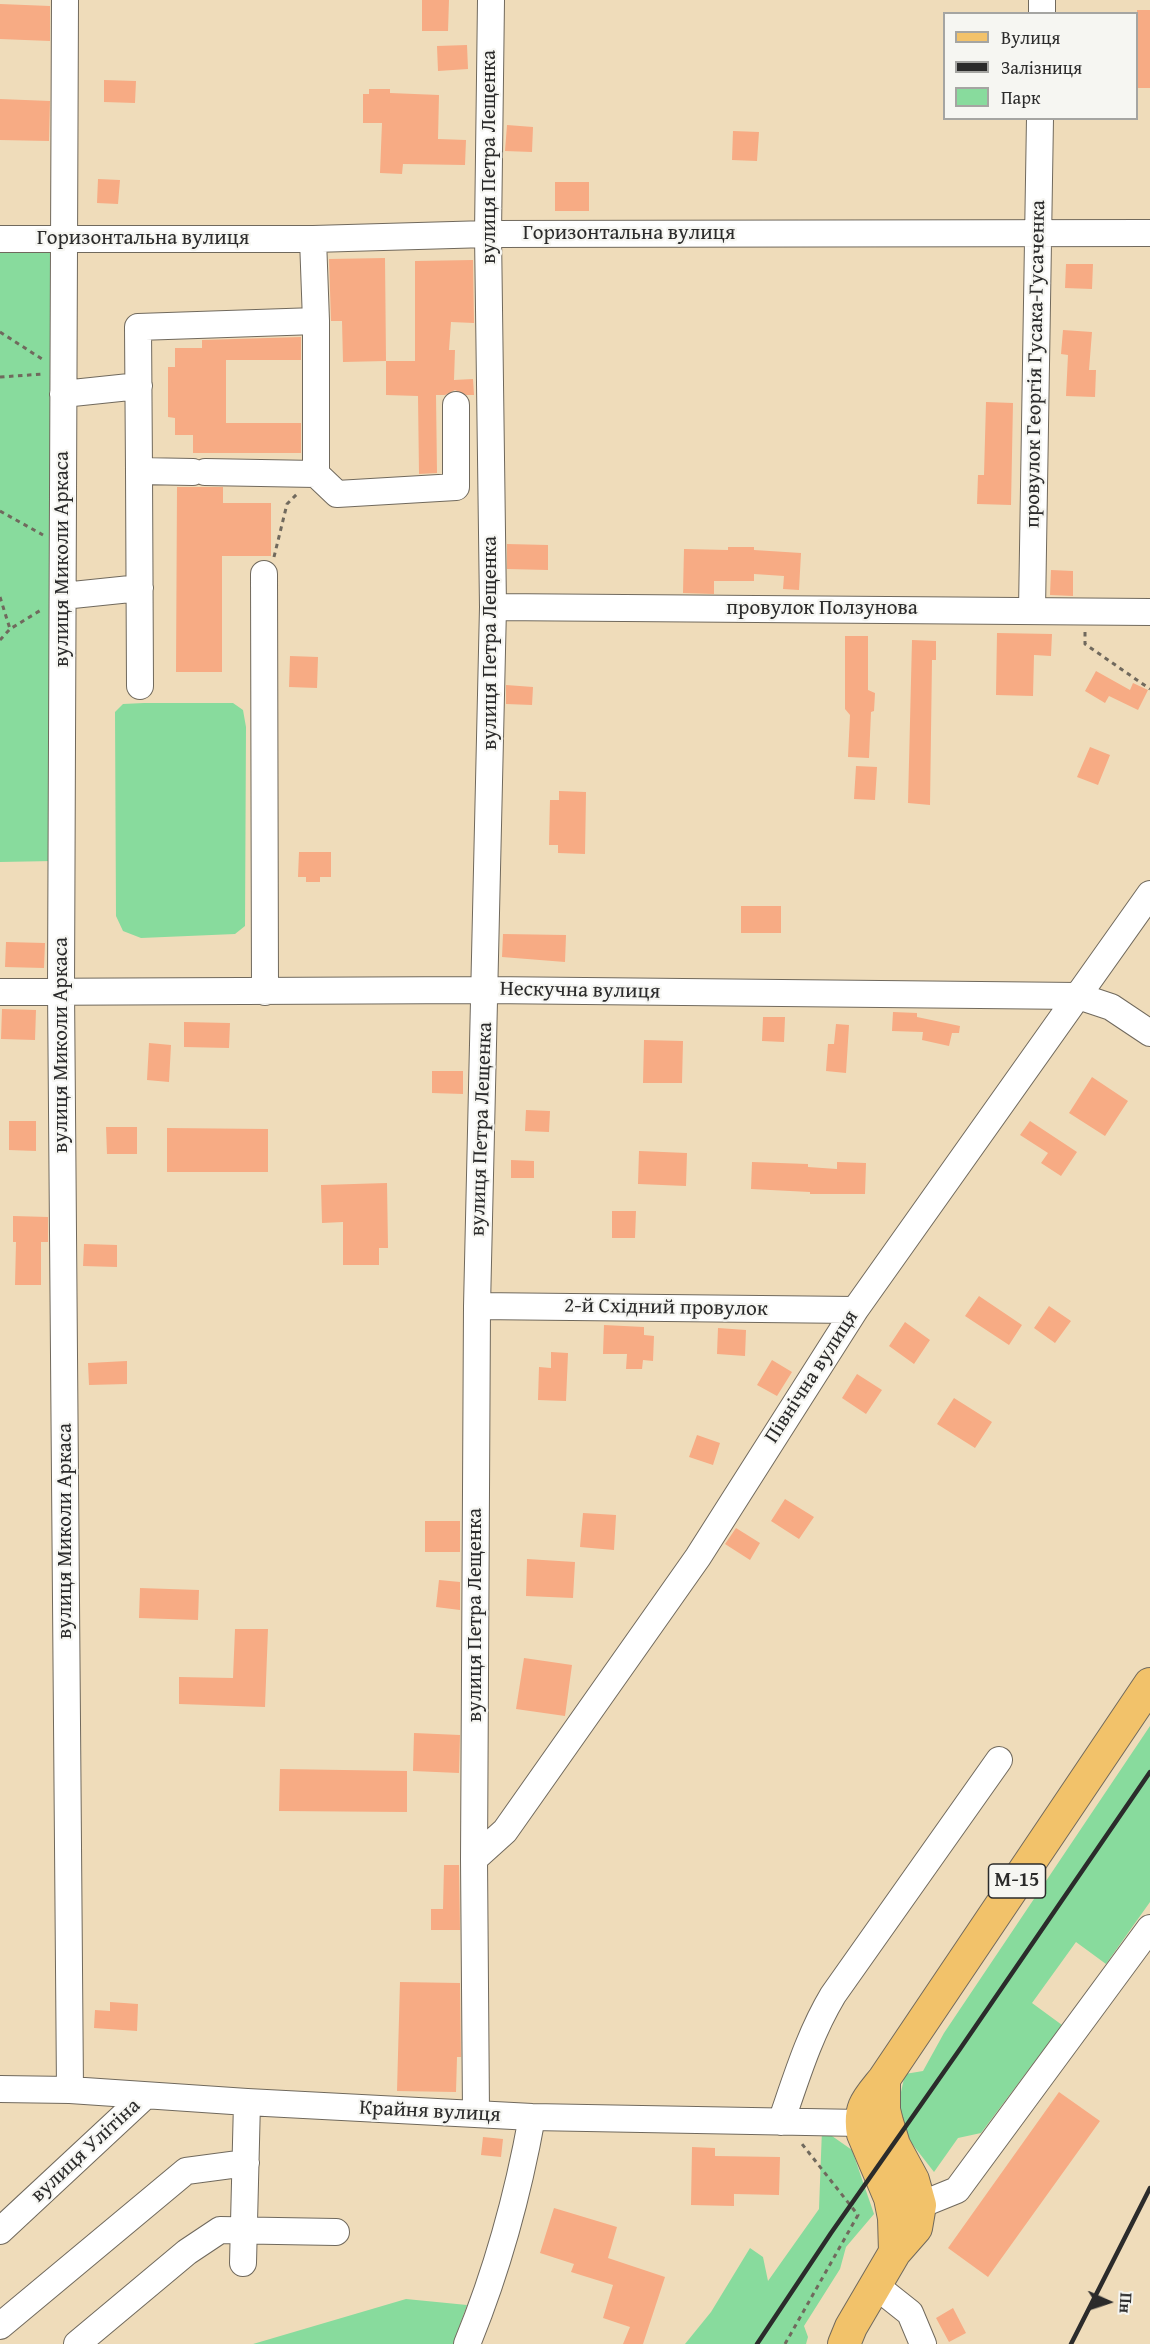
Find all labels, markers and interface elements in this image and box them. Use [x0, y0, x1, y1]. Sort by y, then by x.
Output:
legend [943, 12, 1138, 120]
text: Вулиця [1001, 24, 1060, 51]
street label: вулиця Петра Лещенка [477, 50, 503, 264]
text: Залізниця [1001, 54, 1082, 81]
text: Парк [1001, 84, 1040, 111]
street label: провулок Георгія Гусака-Гусаченка [1021, 200, 1051, 528]
street label: Горизонтальна вулиця [523, 221, 735, 247]
street label: Горизонтальна вулиця [37, 226, 249, 252]
street label: вулиця Миколи Аркаса [50, 451, 76, 667]
street label: вулиця Петра Лещенка [478, 536, 504, 750]
street label: провулок Ползунова [726, 596, 918, 622]
street label: вулиця Миколи Аркаса [49, 937, 75, 1153]
street label: Нескучна вулиця [500, 977, 660, 1005]
street label: вулиця Петра Лещенка [466, 1022, 498, 1236]
street label: 2-й Східний провулок [564, 1294, 768, 1322]
street label: Північна вулиця [760, 1306, 864, 1448]
street label: вулиця Миколи Аркаса [53, 1423, 79, 1639]
street label: вулиця Петра Лещенка [463, 1508, 489, 1722]
road number: М-15 [988, 1864, 1046, 1898]
street label: вулиця Улітіна [26, 2094, 146, 2208]
street label: Крайня вулиця [359, 2096, 501, 2128]
north arrow [1078, 2272, 1138, 2332]
text: Пн [1113, 2292, 1138, 2314]

